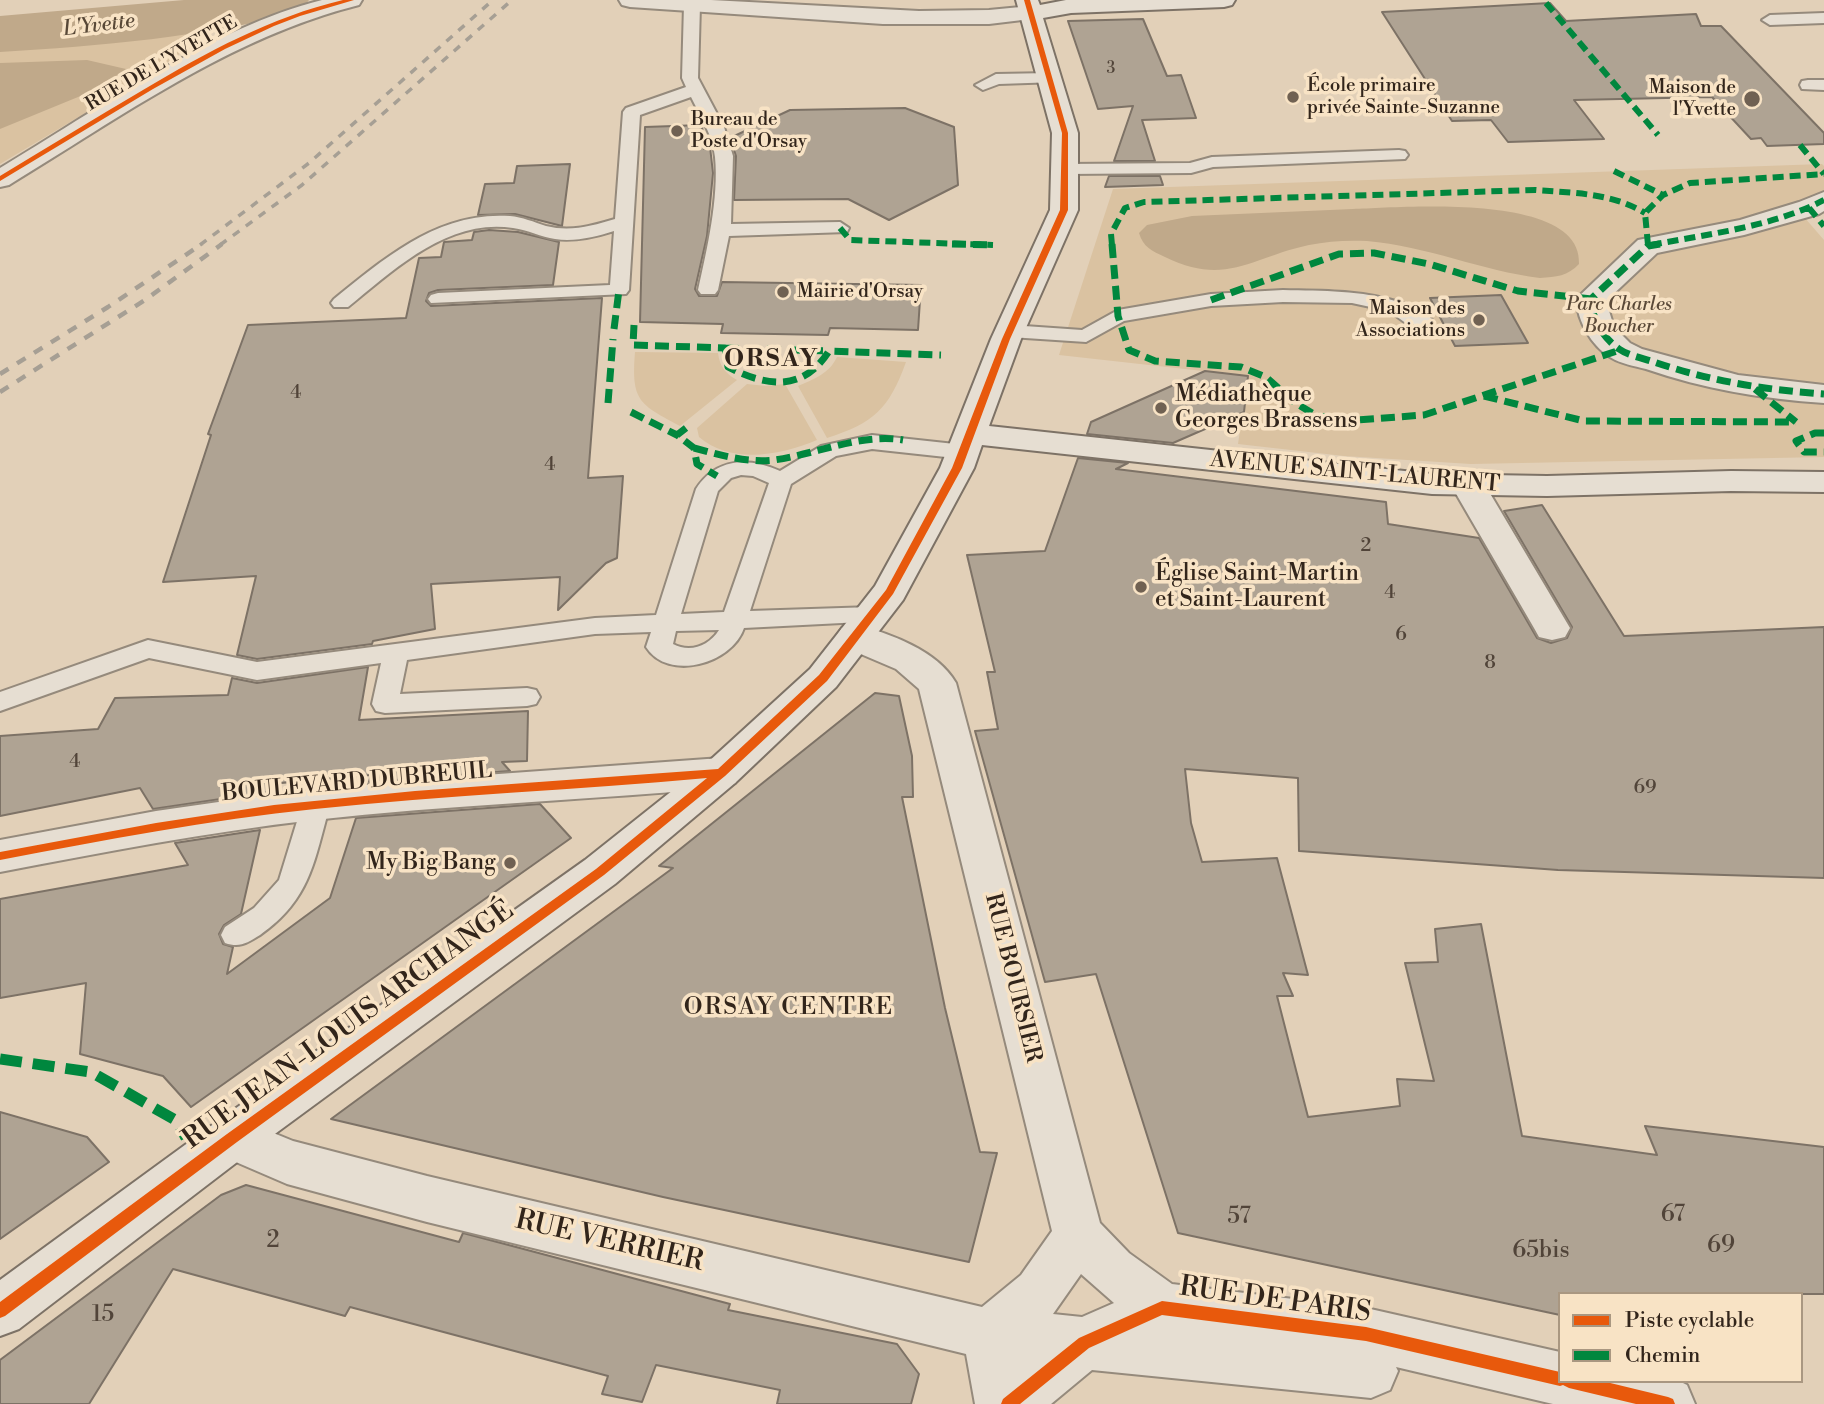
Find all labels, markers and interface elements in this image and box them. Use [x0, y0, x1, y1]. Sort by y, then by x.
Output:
water label: L'Yvette [62, 9, 136, 43]
street label: RUE DE L'YVETTE [82, 11, 242, 117]
house number: 3 [1107, 59, 1115, 79]
place label: École primaire privée Sainte-Suzanne [1307, 75, 1500, 119]
place label: Maison de l'Yvette [1649, 77, 1736, 121]
marker: École primaire privée Sainte-Suzanne [1285, 89, 1301, 105]
marker: Maison de l'Yvette [1742, 89, 1762, 109]
place label: Bureau de Poste d'Orsay [691, 109, 807, 153]
marker: Bureau de Poste d'Orsay [669, 123, 685, 139]
place label: Mairie d'Orsay [797, 281, 923, 303]
marker: Mairie d'Orsay [775, 284, 791, 300]
park label: Parc Charles Boucher [1566, 294, 1672, 338]
place label: Maison des Associations [1356, 298, 1465, 342]
marker: Maison des Associations [1471, 312, 1487, 328]
district label: ORSAY [725, 346, 819, 374]
place label: Médiathèque Georges Brassens [1175, 381, 1358, 435]
house number: 4 [290, 382, 302, 404]
marker: Médiathèque Georges Brassens [1153, 400, 1169, 416]
street label: AVENUE SAINT-LAURENT [1209, 447, 1501, 499]
house number: 4 [544, 454, 556, 476]
house number: 2 [1361, 535, 1371, 557]
place label: Église Saint-Martin et Saint-Laurent [1155, 560, 1359, 614]
marker: Église Saint-Martin et Saint-Laurent [1133, 579, 1149, 595]
house number: 4 [1384, 582, 1396, 604]
house number: 6 [1395, 624, 1407, 646]
house number: 8 [1484, 652, 1496, 674]
house number: 4 [69, 751, 81, 773]
street label: BOULEVARD DUBREUIL [221, 757, 493, 809]
house number: 69 [1633, 777, 1657, 799]
place label: My Big Bang [366, 849, 496, 877]
marker: My Big Bang [502, 855, 518, 871]
street label: RUE BOURSIER [978, 891, 1046, 1065]
street label: RUE JEAN-LOUIS ARCHANGÉ [177, 895, 521, 1157]
district label: ORSAY CENTRE [685, 994, 893, 1022]
house number: 67 [1661, 1201, 1685, 1229]
house number: 57 [1227, 1203, 1251, 1231]
street label: RUE VERRIER [512, 1204, 706, 1280]
house number: 2 [266, 1227, 280, 1255]
house number: 69 [1707, 1232, 1735, 1260]
house number: 65bis [1512, 1237, 1570, 1265]
street label: RUE DE PARIS [1177, 1271, 1373, 1331]
legend [1558, 1292, 1803, 1383]
house number: 15 [92, 1301, 114, 1329]
text: Piste cyclable [1625, 1308, 1754, 1334]
text: Chemin [1625, 1343, 1700, 1369]

